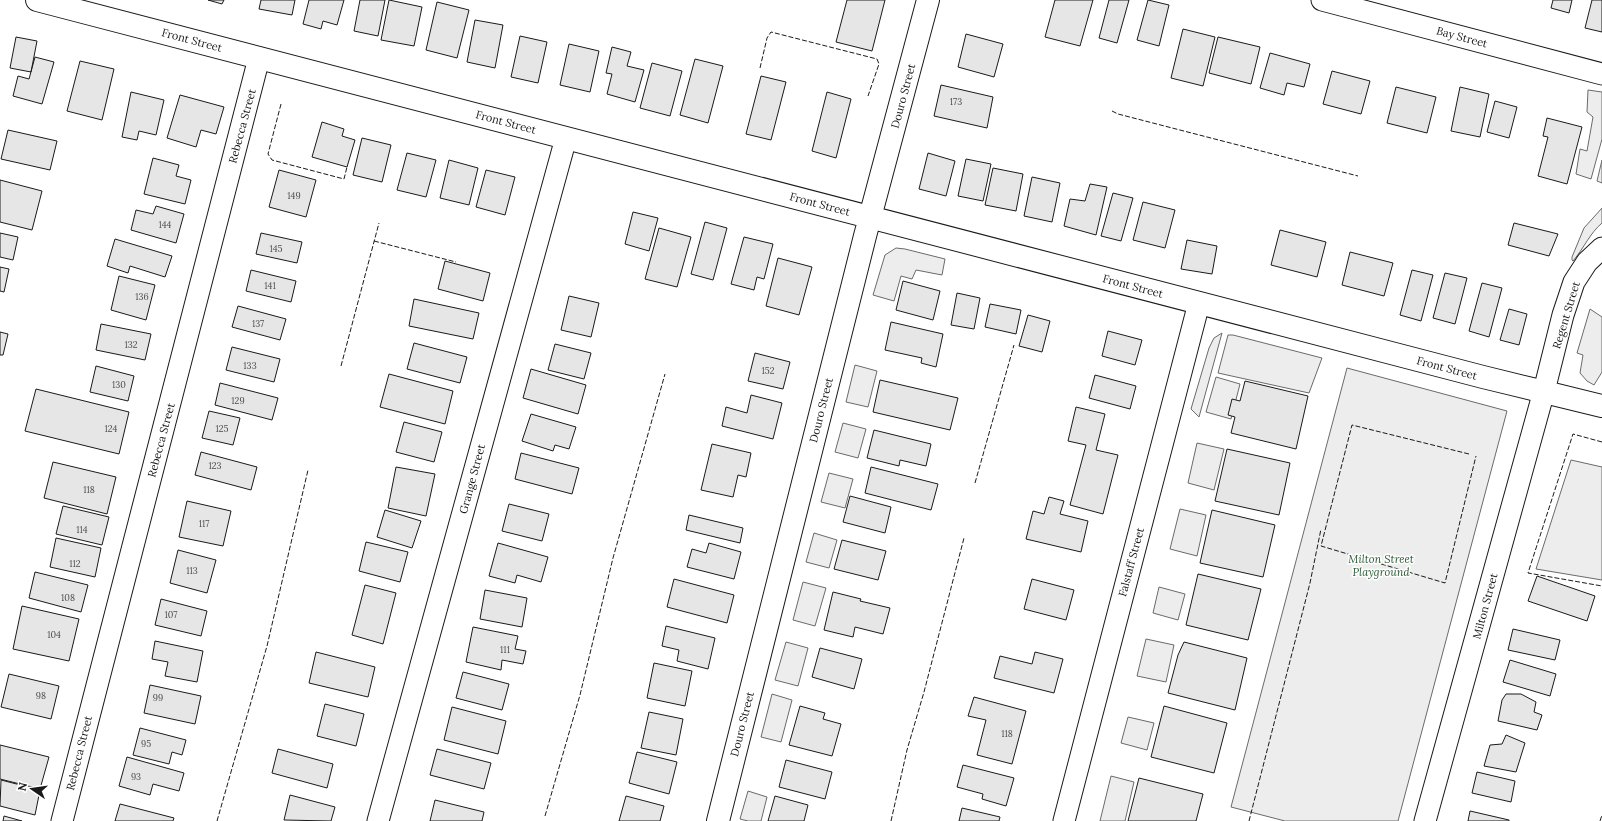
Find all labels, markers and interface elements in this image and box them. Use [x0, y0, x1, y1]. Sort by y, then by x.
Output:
street label: Bay Street [1435, 23, 1490, 51]
street label: Front Street [160, 25, 224, 55]
street label: Douro Street [888, 61, 919, 130]
street label: Rebecca Street [225, 87, 259, 165]
house number: 173 [950, 96, 962, 107]
street label: Front Street [474, 107, 538, 137]
street label: Front Street [788, 189, 852, 219]
house number: 149 [287, 190, 301, 201]
house number: 144 [158, 219, 172, 230]
house number: 145 [269, 243, 283, 254]
street label: Front Street [1101, 271, 1165, 301]
street label: Regent Street [1549, 279, 1583, 350]
house number: 141 [264, 280, 276, 291]
house number: 136 [135, 291, 149, 302]
house number: 137 [252, 318, 264, 329]
house number: 132 [124, 339, 138, 350]
street label: Front Street [1415, 353, 1479, 383]
house number: 133 [243, 360, 257, 371]
house number: 152 [761, 365, 775, 376]
street label: Douro Street [806, 375, 836, 444]
house number: 130 [112, 379, 126, 390]
house number: 129 [231, 395, 245, 406]
street label: Rebecca Street [144, 401, 178, 479]
house number: 124 [105, 423, 118, 434]
house number: 125 [215, 423, 229, 434]
street label: Grange Street [456, 442, 488, 515]
house number: 123 [209, 460, 222, 471]
house number: 118 [83, 484, 95, 495]
house number: 117 [199, 518, 209, 529]
house number: 114 [76, 524, 88, 535]
street label: Falstaff Street [1115, 525, 1147, 598]
park label: Milton Street Playground [1348, 552, 1414, 579]
house number: 112 [69, 558, 81, 569]
house number: 113 [186, 565, 198, 576]
street label: Milton Street [1469, 571, 1501, 640]
house number: 108 [61, 592, 75, 603]
house number: 107 [165, 609, 177, 620]
house number: 104 [47, 629, 61, 640]
house number: 111 [500, 644, 510, 655]
street label: Douro Street [727, 689, 757, 758]
house number: 98 [36, 690, 46, 701]
house number: 99 [153, 692, 163, 703]
street label: Rebecca Street [63, 713, 95, 792]
house number: 118 [1001, 728, 1013, 739]
house number: 95 [141, 738, 151, 749]
north arrow [12, 769, 52, 809]
house number: 93 [131, 771, 141, 782]
text: N [14, 781, 30, 792]

